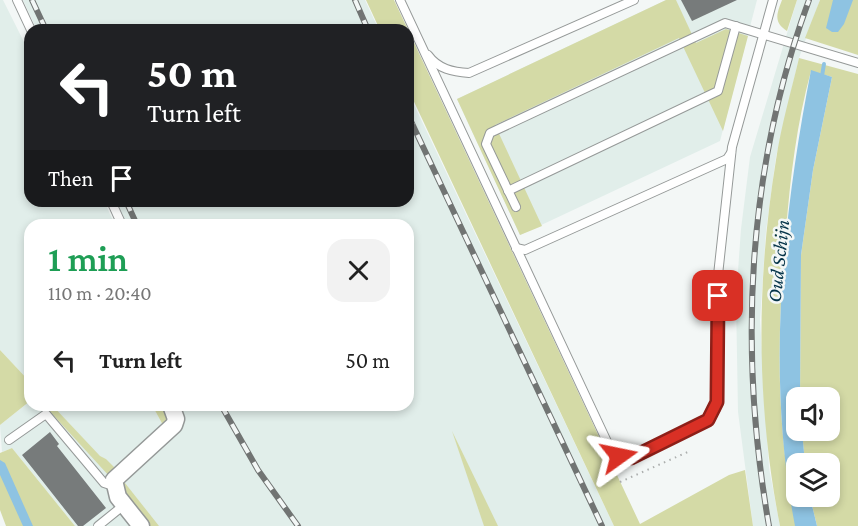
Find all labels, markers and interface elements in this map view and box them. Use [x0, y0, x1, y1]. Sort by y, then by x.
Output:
icon: left [48, 48, 126, 126]
text: 50 m [147, 49, 237, 96]
text: Turn left [147, 98, 241, 128]
icon: arrive [105, 162, 138, 195]
text: Then [48, 166, 93, 191]
water label: Oud Schijn [763, 219, 794, 304]
text: 1 min [48, 239, 128, 279]
button: close [327, 239, 390, 302]
pin [692, 270, 743, 321]
icon: arrive [701, 279, 734, 312]
text: 110 m · 20:40 [48, 282, 152, 304]
icon: left [48, 344, 81, 377]
text: Turn left [99, 348, 182, 373]
text: 50 m [345, 348, 390, 373]
map controls [786, 387, 840, 507]
button: sound [786, 387, 840, 441]
position arrow [587, 424, 651, 488]
button: layers [786, 453, 840, 507]

